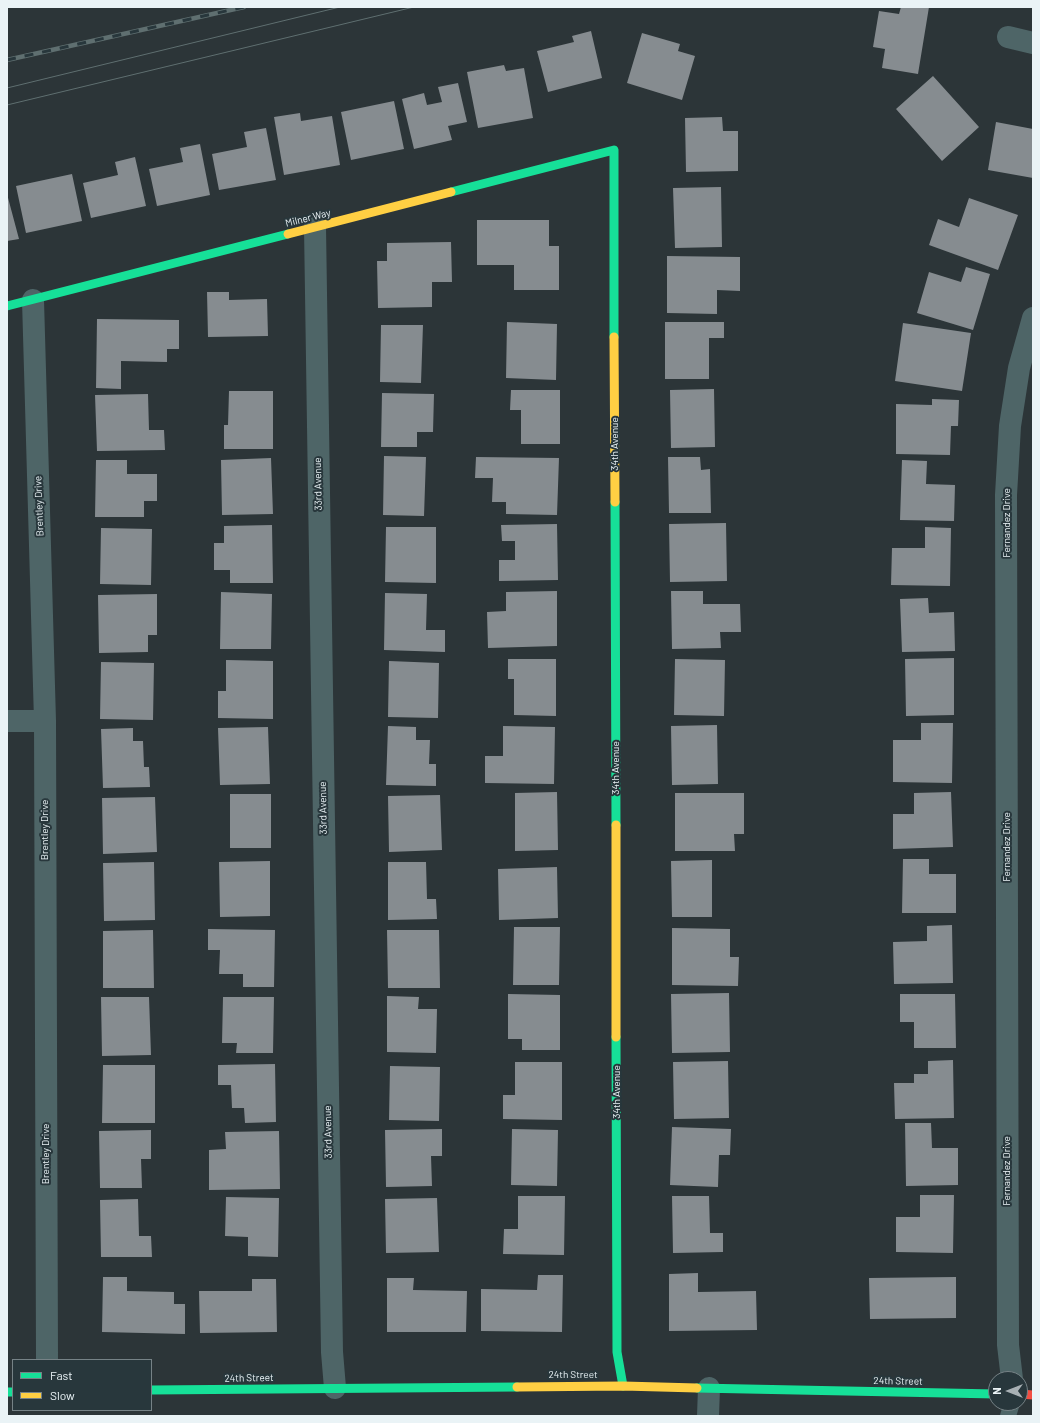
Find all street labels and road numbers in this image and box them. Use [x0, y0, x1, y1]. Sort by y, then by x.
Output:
street label: Milner Way [284, 207, 332, 229]
street label: 34th Avenue [609, 417, 621, 471]
street label: 33rd Avenue [312, 457, 324, 511]
street label: Brentley Drive [32, 476, 46, 536]
street label: Fernandez Drive [1001, 488, 1013, 558]
street label: 34th Avenue [610, 741, 622, 795]
street label: 33rd Avenue [317, 781, 329, 835]
street label: Brentley Drive [39, 800, 51, 860]
street label: Fernandez Drive [1001, 812, 1013, 882]
street label: 34th Avenue [611, 1065, 623, 1119]
street label: 33rd Avenue [322, 1105, 334, 1159]
street label: Brentley Drive [40, 1124, 52, 1184]
street label: Fernandez Drive [1001, 1136, 1013, 1206]
street label: 24th Street [548, 1369, 598, 1381]
street label: 24th Street [224, 1372, 274, 1384]
street label: 24th Street [873, 1375, 923, 1387]

